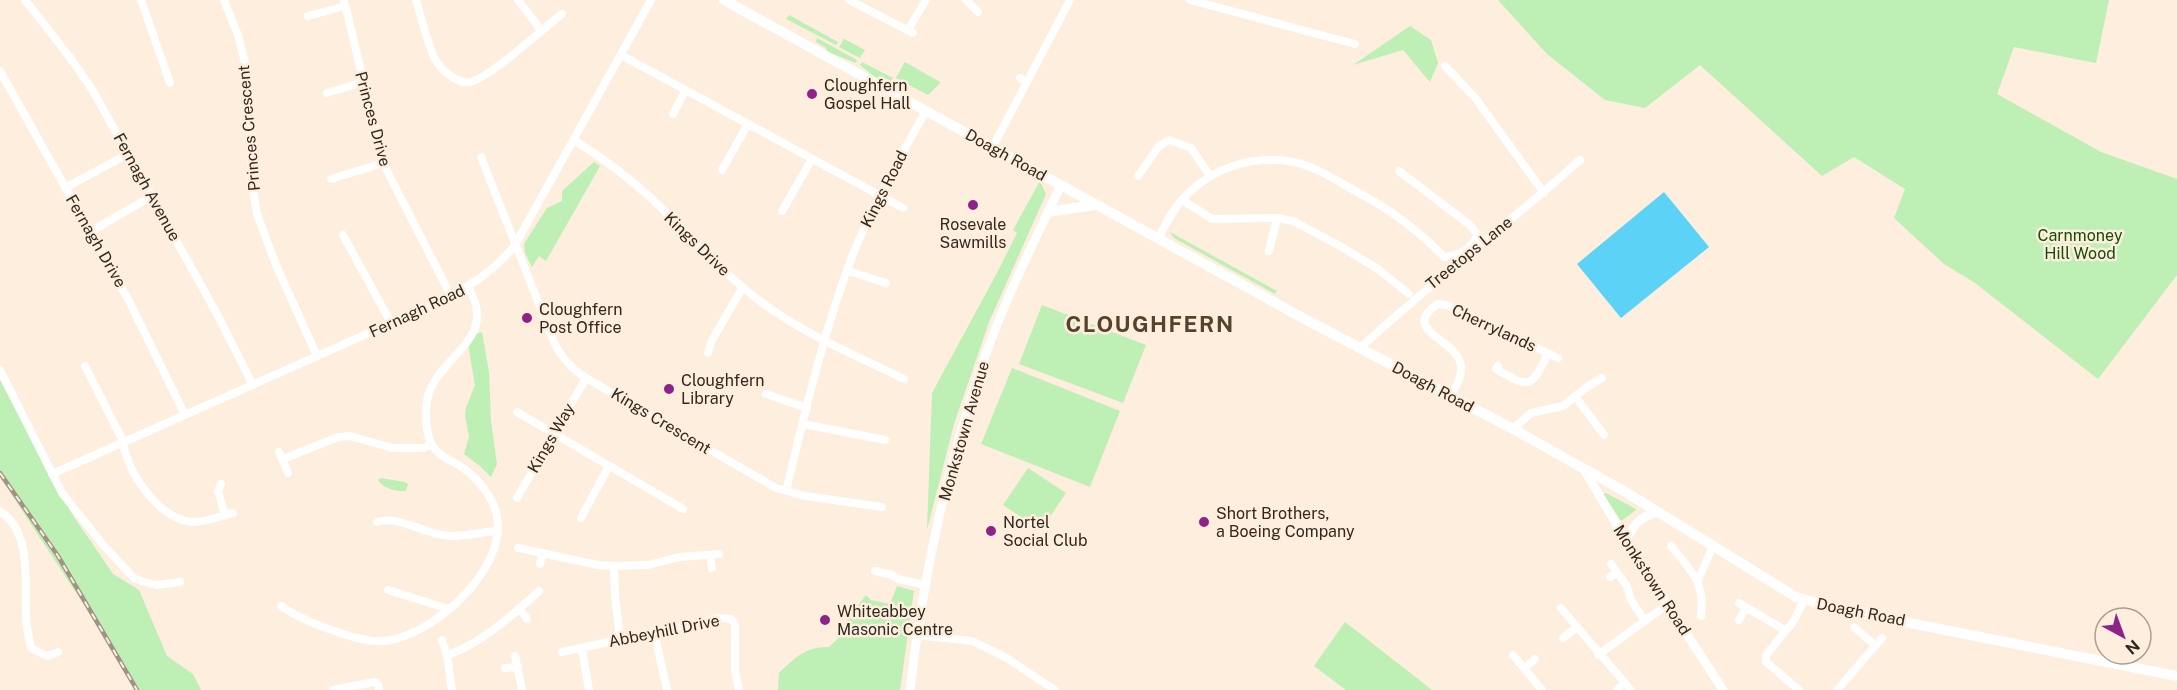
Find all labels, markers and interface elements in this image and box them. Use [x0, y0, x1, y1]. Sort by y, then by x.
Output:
street label: Princes Crescent [234, 64, 264, 192]
street label: Princes Drive [351, 69, 395, 169]
place label: Cloughfern Gospel Hall [824, 76, 911, 113]
marker: Cloughfern Gospel Hall [805, 87, 819, 101]
street label: Doagh Road [962, 125, 1050, 185]
street label: Fernagh Avenue [109, 130, 185, 244]
street label: Kings Road [857, 147, 911, 231]
street label: Fernagh Drive [62, 191, 130, 291]
marker: Rosevale Sawmills [966, 198, 980, 212]
street label: Kings Drive [660, 208, 734, 280]
street label: Treetops Lane [1422, 212, 1516, 294]
place label: Rosevale Sawmills [940, 215, 1006, 252]
park label: Carnmoney Hill Wood [2038, 226, 2123, 263]
street label: Fernagh Road [366, 280, 468, 342]
place label: Cloughfern Post Office [539, 300, 622, 337]
street label: Cherrylands [1449, 300, 1539, 356]
marker: Cloughfern Post Office [520, 311, 534, 325]
district label: CLOUGHFERN [1065, 311, 1235, 337]
street label: Doagh Road [1389, 358, 1477, 416]
street label: Monkstown Avenue [935, 359, 993, 503]
place label: Cloughfern Library [681, 371, 764, 408]
marker: Cloughfern Library [662, 382, 676, 396]
street label: Kings Crescent [608, 384, 714, 458]
street label: Kings Way [523, 399, 579, 476]
place label: Short Brothers, a Boeing Company [1216, 504, 1355, 541]
place label: Nortel Social Club [1003, 513, 1087, 550]
marker: Short Brothers, a Boeing Company [1197, 515, 1211, 529]
street label: Monkstown Road [1609, 521, 1695, 639]
marker: Nortel Social Club [984, 524, 998, 538]
street label: Doagh Road [1815, 594, 1907, 630]
place label: Whiteabbey Masonic Centre [837, 602, 953, 639]
north arrow [2093, 606, 2153, 666]
street label: Abbeyhill Drive [607, 611, 721, 651]
marker: Whiteabbey Masonic Centre [818, 613, 832, 627]
text: N [2122, 636, 2143, 658]

